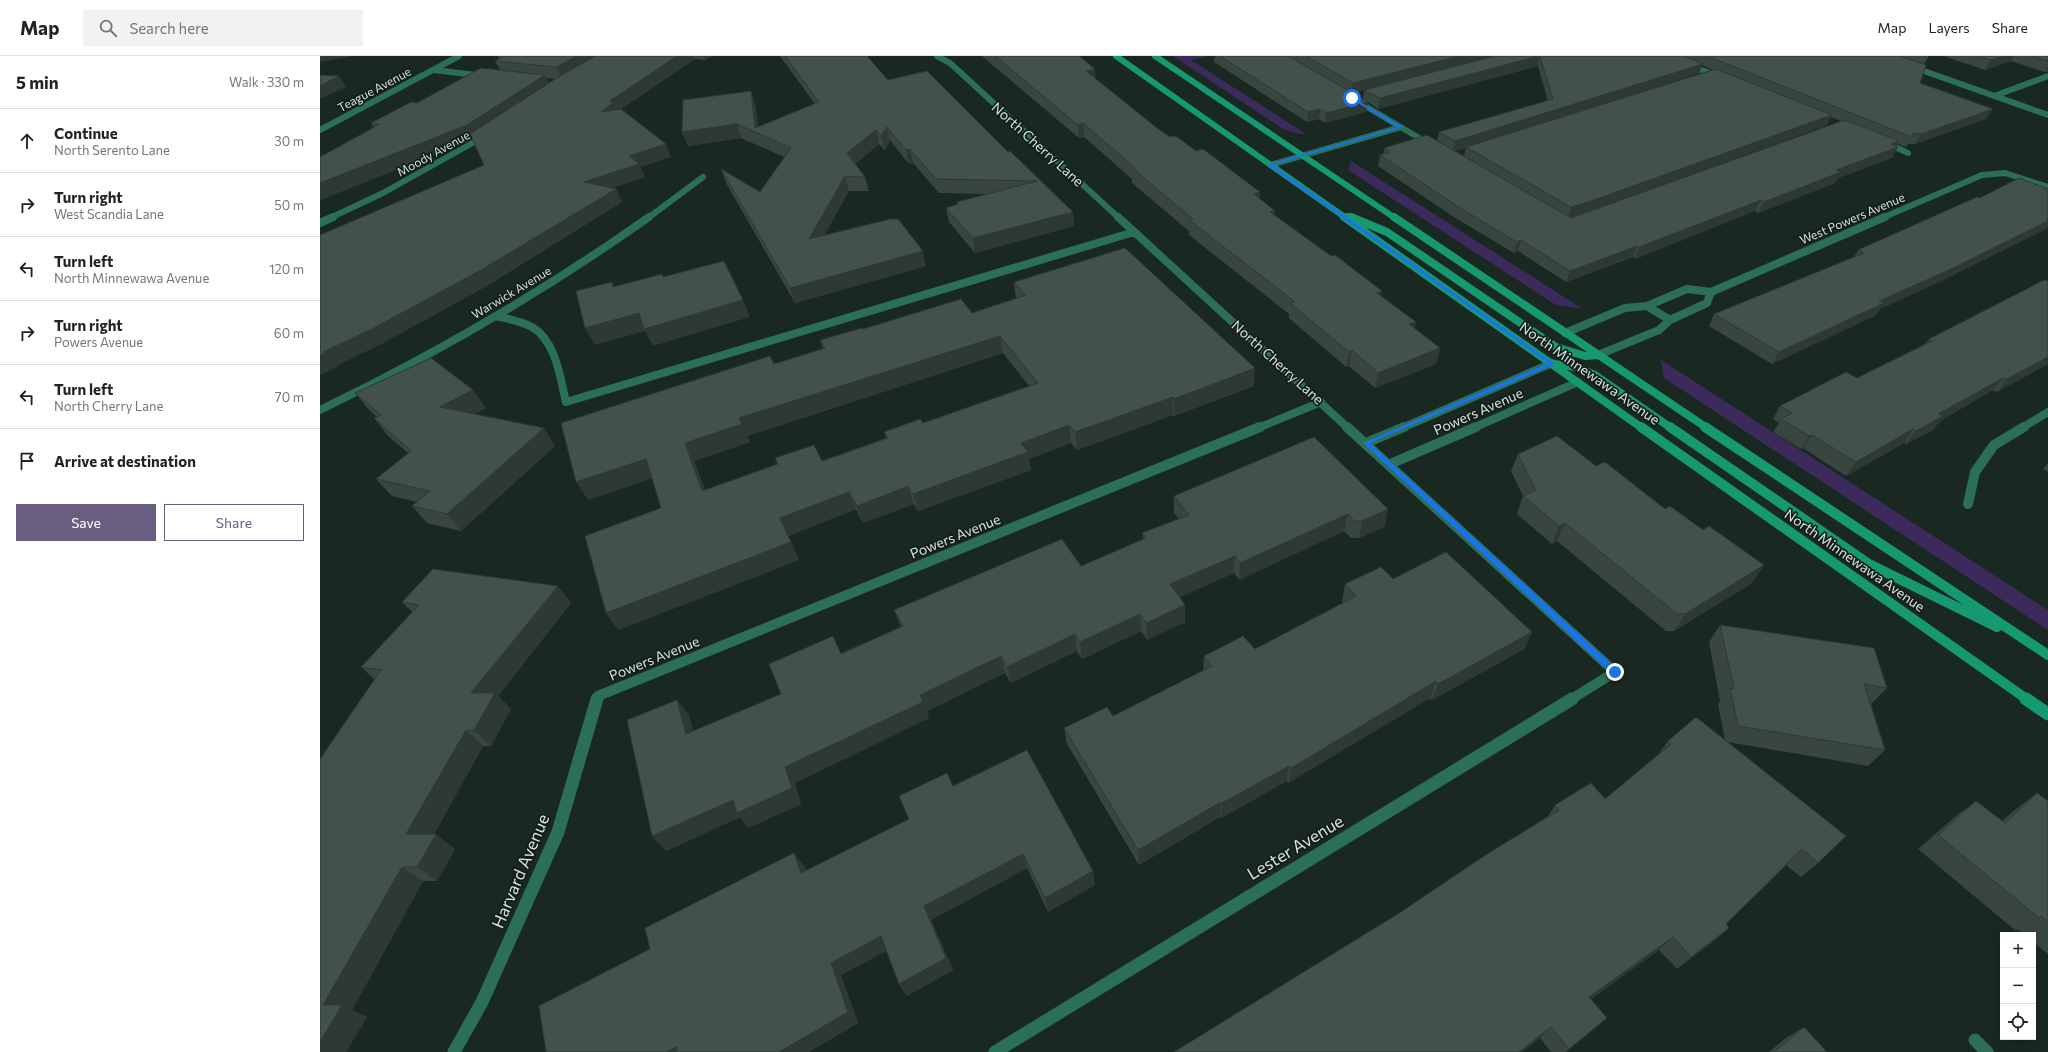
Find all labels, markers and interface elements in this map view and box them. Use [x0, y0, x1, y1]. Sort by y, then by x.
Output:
search box [83, 10, 363, 46]
text: Map [20, 16, 59, 39]
icon: search [97, 17, 119, 39]
text: Search here [129, 19, 209, 37]
text: Map [1878, 19, 1906, 36]
text: Layers [1928, 19, 1970, 36]
text: Share [1992, 19, 2028, 36]
street label: Teague Avenue [335, 64, 413, 114]
text: 5 min [16, 72, 59, 93]
text: Walk · 330 m [229, 74, 304, 90]
route start [1343, 89, 1361, 107]
street label: North Cherry Lane [989, 98, 1087, 190]
text: Continue [54, 124, 118, 142]
street label: Moody Avenue [394, 127, 472, 179]
icon: ahead [16, 130, 38, 152]
text: 30 m [274, 133, 304, 149]
text: North Serento Lane [54, 142, 170, 158]
text: Turn right [54, 188, 123, 206]
street label: West Powers Avenue [1797, 190, 1907, 246]
icon: right [16, 194, 38, 216]
text: 50 m [274, 197, 304, 213]
text: West Scandia Lane [54, 206, 164, 222]
text: Turn left [54, 252, 113, 270]
icon: left [16, 258, 38, 280]
text: 120 m [269, 261, 304, 277]
street label: Warwick Avenue [469, 263, 553, 321]
text: North Minnewawa Avenue [54, 270, 209, 286]
text: Turn right [54, 316, 123, 334]
street label: North Cherry Lane [1229, 316, 1327, 408]
street label: North Minnewawa Avenue [1517, 318, 1663, 428]
icon: right [16, 322, 38, 344]
text: 60 m [274, 325, 304, 341]
text: Powers Avenue [54, 334, 143, 350]
text: Turn left [54, 380, 113, 398]
street label: Powers Avenue [1431, 384, 1525, 438]
icon: left [16, 386, 38, 408]
text: 70 m [275, 389, 304, 405]
text: North Cherry Lane [54, 398, 163, 414]
icon: arrive [16, 450, 38, 472]
text: Arrive at destination [54, 452, 196, 470]
button: Save [16, 504, 156, 541]
button: Share [164, 504, 304, 541]
street label: North Minnewawa Avenue [1782, 505, 1928, 615]
street label: Powers Avenue [907, 510, 1003, 562]
street label: Powers Avenue [606, 632, 702, 684]
route end [1606, 663, 1624, 681]
street label: Lester Avenue [1243, 810, 1347, 884]
street label: Harvard Avenue [486, 811, 554, 931]
map controls [2000, 932, 2036, 1040]
button: + [2000, 932, 2036, 968]
button: − [2000, 968, 2036, 1004]
button: locate [2000, 1004, 2036, 1040]

